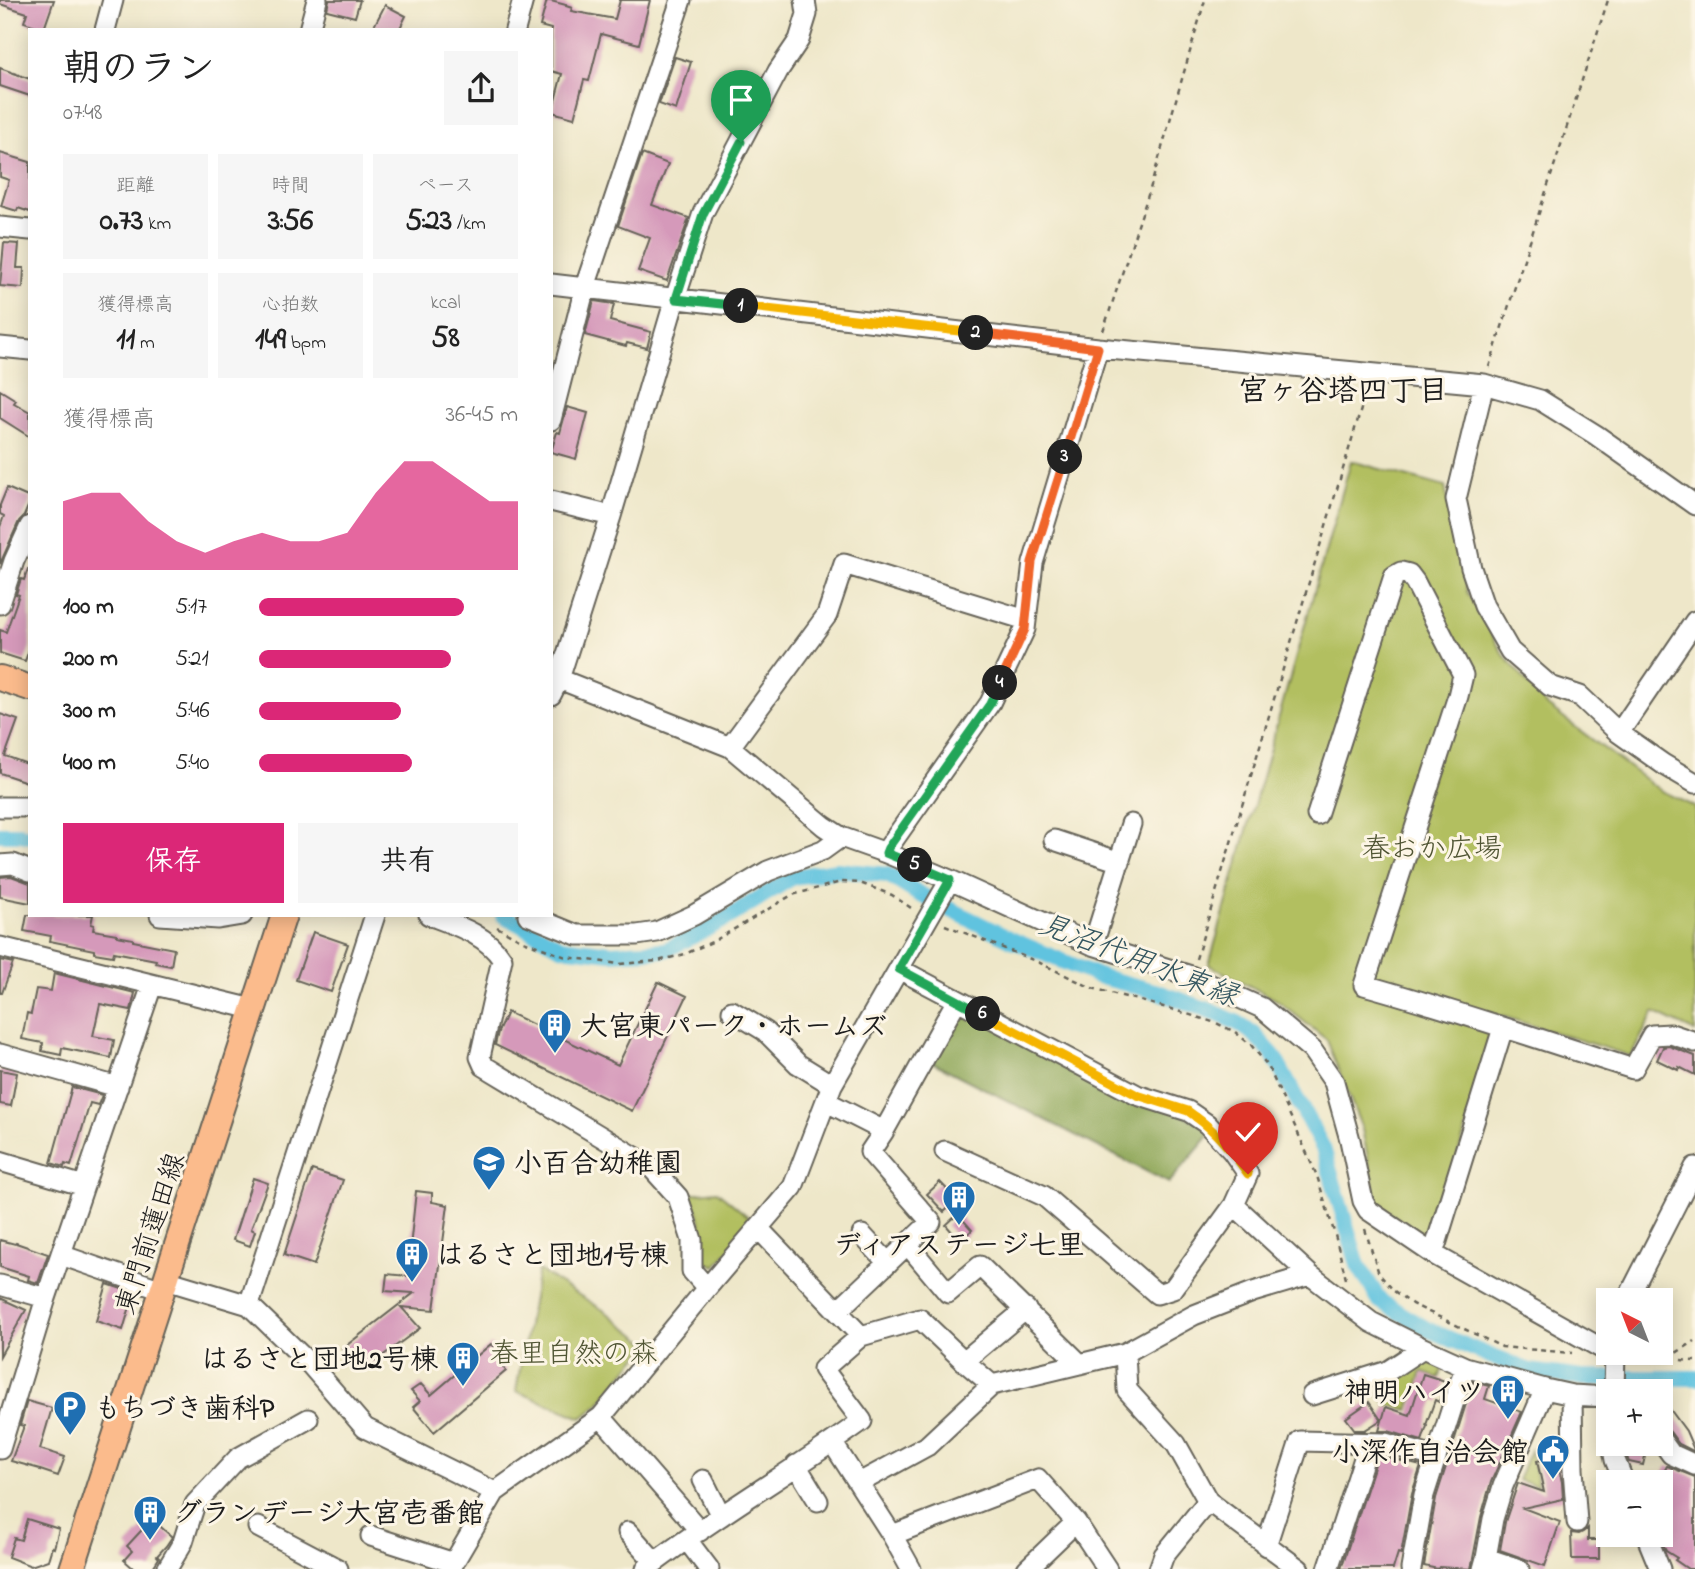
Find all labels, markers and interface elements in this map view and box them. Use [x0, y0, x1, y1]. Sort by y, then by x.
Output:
text: 朝のラン [63, 43, 215, 99]
button: share [444, 51, 518, 125]
pin [711, 70, 771, 142]
icon: arrive [722, 81, 760, 119]
text: 07:48 [63, 97, 102, 130]
text: 距離 [116, 173, 155, 200]
text: 時間 [271, 173, 310, 200]
text: ペース [418, 173, 473, 200]
text: 0.73 [100, 200, 144, 244]
text: 3:56 [268, 200, 313, 244]
text: 5:23 [405, 200, 452, 244]
text: km [144, 211, 171, 238]
text: /km [452, 211, 486, 238]
pin: 1 [724, 288, 758, 324]
text: kcal [430, 290, 461, 317]
text: 獲得標高 [97, 292, 174, 319]
text: 心拍数 [262, 292, 319, 319]
text: 1 [737, 292, 744, 319]
pin: 2 [958, 316, 993, 350]
text: 58 [431, 317, 460, 361]
text: 11 [116, 319, 135, 363]
text: 149 [255, 319, 286, 363]
text: 2 [971, 319, 980, 346]
text: m [135, 330, 155, 357]
text: bpm [286, 330, 326, 357]
district label: 宮ヶ谷塔四丁目 [1238, 371, 1448, 415]
text: 36–45 m [446, 399, 518, 432]
text: 獲得標高 [63, 404, 155, 437]
pin: 3 [1048, 440, 1082, 475]
text: 3 [1061, 443, 1068, 470]
text: 100 m [63, 591, 114, 624]
text: 5:17 [175, 591, 207, 624]
text: 200 m [63, 643, 118, 676]
text: 5:21 [175, 643, 209, 676]
pin: 4 [982, 666, 1018, 700]
text: 4 [996, 669, 1003, 696]
text: 300 m [63, 695, 116, 728]
text: 5:46 [175, 695, 210, 728]
text: 400 m [63, 747, 116, 780]
text: 5:40 [175, 747, 210, 780]
button: 保存 [63, 823, 284, 903]
button: 共有 [298, 823, 518, 903]
park label: 春おか広場 [1362, 830, 1502, 871]
pin: 5 [898, 848, 932, 882]
text: 5 [909, 851, 920, 878]
water label: 見沼代用水東縁 [1032, 904, 1246, 1021]
pin: 6 [965, 996, 1000, 1032]
text: 6 [978, 1000, 987, 1027]
building icon: 大宮東パーク・ホームズ [536, 1006, 574, 1055]
place label: 大宮東パーク・ホームズ [580, 1008, 887, 1049]
pin [1218, 1102, 1278, 1174]
icon: check [1229, 1113, 1267, 1151]
school or university icon: 小百合幼稚園 [470, 1143, 508, 1192]
place label: 小百合幼稚園 [514, 1145, 682, 1186]
street label: 東門前蓮田線 [107, 1148, 198, 1320]
building icon: ディアステージ七里 [940, 1178, 978, 1227]
place label: ディアステージ七里 [834, 1227, 1084, 1268]
building icon: はるさと団地1号棟 [393, 1235, 431, 1284]
place label: はるさと団地1号棟 [436, 1237, 668, 1278]
north arrow [1596, 1288, 1673, 1365]
map controls [1596, 1288, 1673, 1547]
park label: 春里自然の森 [490, 1335, 658, 1376]
building icon: はるさと団地2号棟 [444, 1339, 482, 1388]
place label: はるさと団地2号棟 [201, 1341, 438, 1382]
building icon: 神明ハイツ [1489, 1372, 1527, 1421]
place label: 神明ハイツ [1344, 1374, 1484, 1415]
button: + [1596, 1379, 1673, 1456]
parking icon: もちづき歯科P [51, 1388, 89, 1437]
place label: もちづき歯科P [94, 1390, 275, 1431]
public building icon: 小深作自治会館 [1534, 1432, 1572, 1481]
place label: 小深作自治会館 [1332, 1434, 1528, 1475]
button: − [1596, 1470, 1673, 1547]
building icon: グランデージ大宮壱番館 [131, 1493, 169, 1542]
place label: グランデージ大宮壱番館 [174, 1495, 484, 1536]

